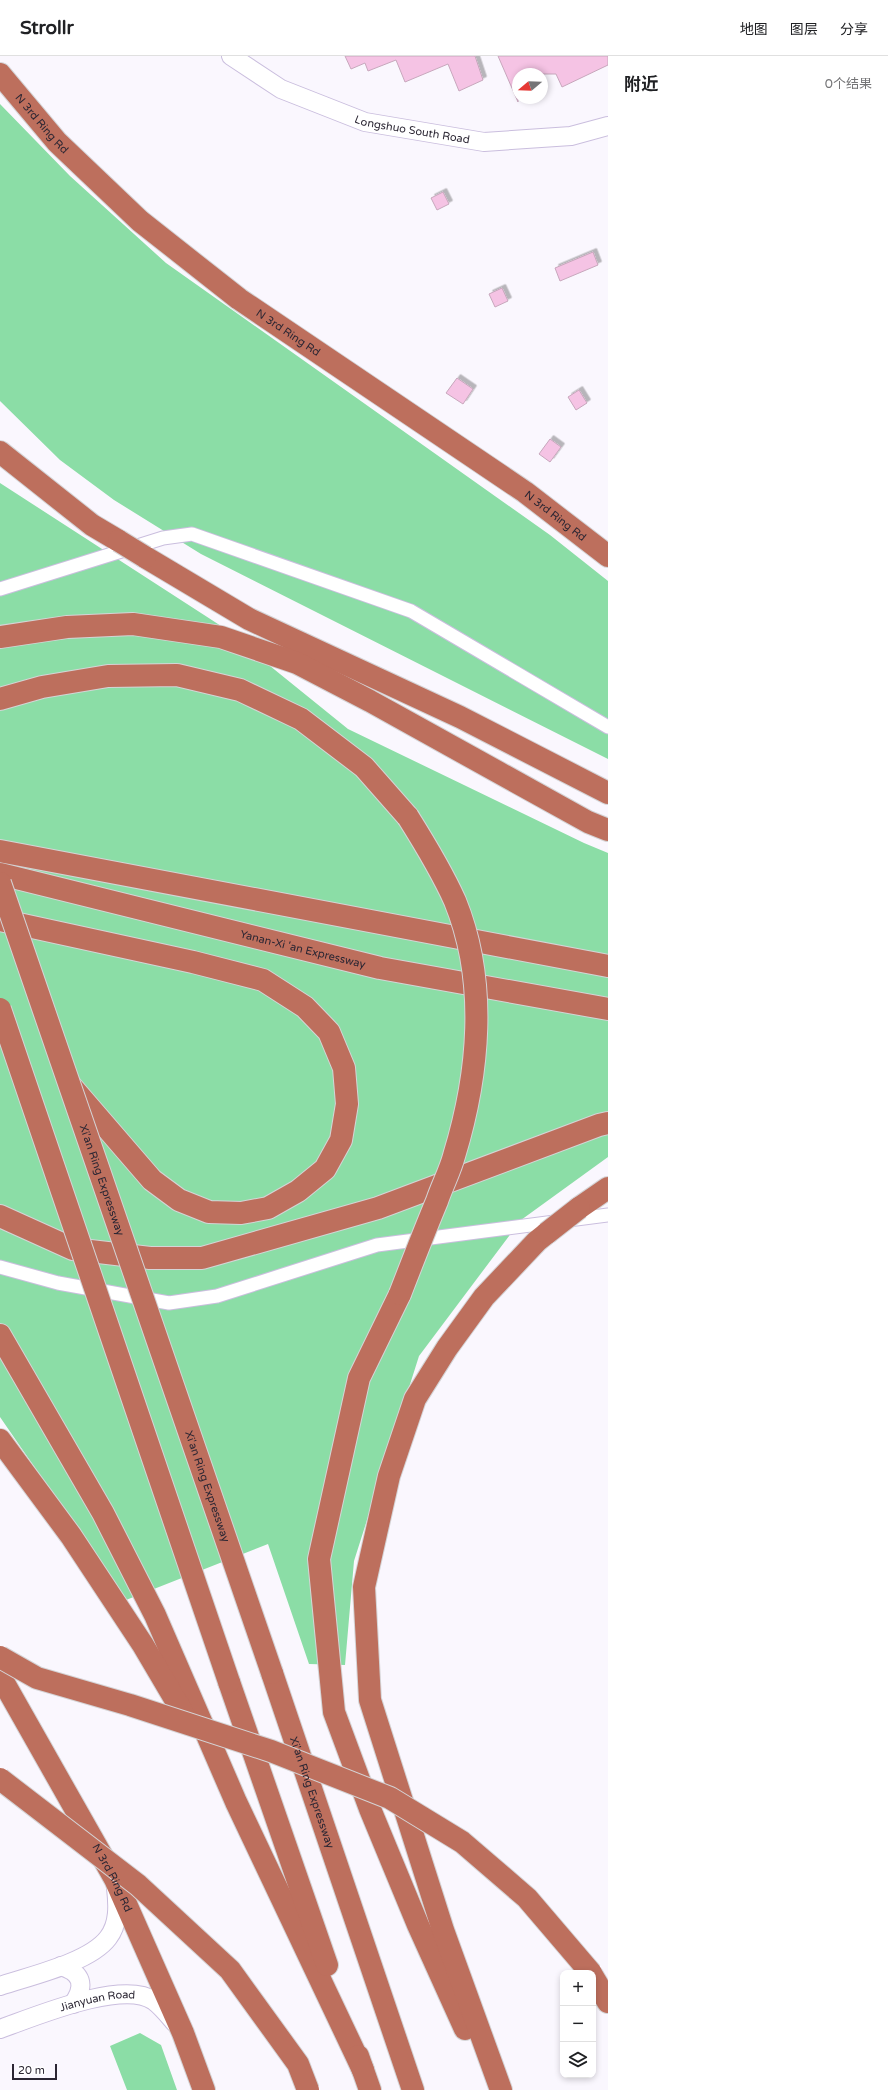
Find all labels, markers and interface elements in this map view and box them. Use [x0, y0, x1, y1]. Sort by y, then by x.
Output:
text: Strollr [20, 17, 74, 39]
text: 地图 [740, 21, 768, 38]
text: 图层 [790, 21, 818, 38]
text: 分享 [840, 21, 868, 38]
north arrow [512, 68, 548, 104]
text: 附近 [624, 74, 658, 95]
text: 0个结果 [825, 76, 872, 92]
street label: N 3rd Ring Rd [13, 91, 71, 156]
street label: Longshuo South Road [353, 112, 471, 146]
street label: N 3rd Ring Rd [254, 306, 323, 359]
street label: N 3rd Ring Rd [522, 488, 589, 543]
street label: Yanan-Xi 'an Expressway [239, 927, 367, 971]
street label: Xi'an Ring Expressway [77, 1123, 127, 1237]
street label: Xi'an Ring Expressway [183, 1429, 233, 1544]
street label: Xi'an Ring Expressway [287, 1735, 337, 1850]
street label: N 3rd Ring Rd [90, 1841, 135, 1914]
map controls [560, 1970, 596, 2078]
button: + [560, 1970, 596, 2006]
street label: Jianyuan Road [58, 1988, 136, 2014]
button: − [560, 2006, 596, 2042]
button: layers [560, 2042, 596, 2078]
scale bar [12, 2062, 57, 2081]
text: 20 m [18, 2064, 45, 2077]

